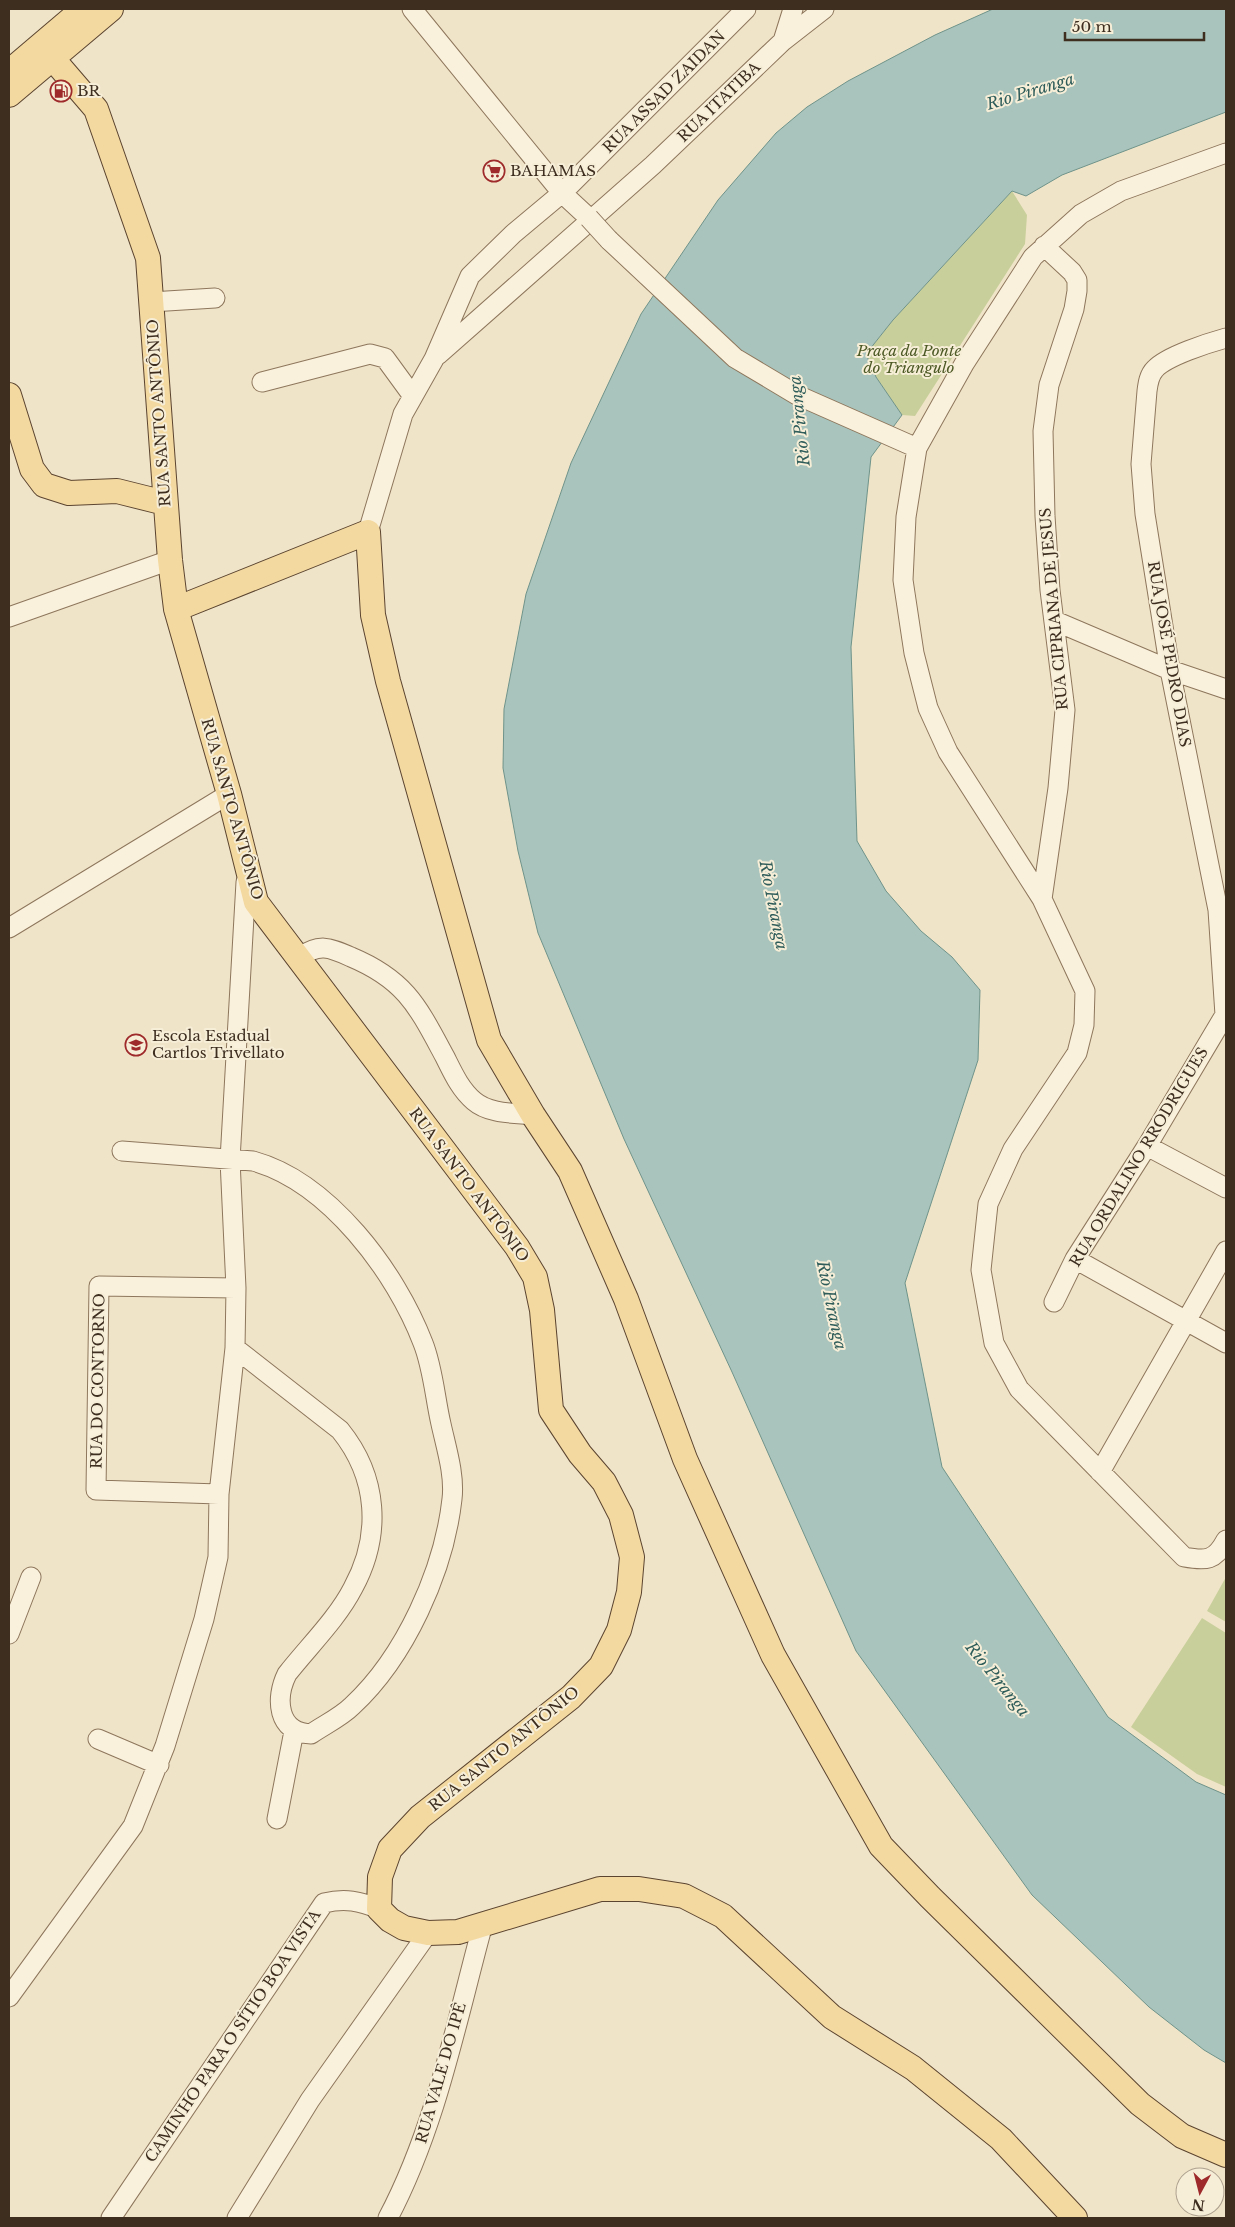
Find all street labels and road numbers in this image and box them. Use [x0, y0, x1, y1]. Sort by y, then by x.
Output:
street label: RUA ASSAD ZAIDAN [598, 26, 729, 157]
street label: RUA ITATIBA [673, 57, 764, 146]
street label: RUA SANTO ANTÔNIO [142, 318, 175, 508]
street label: RUA CIPRIANA DE JESUS [1035, 507, 1072, 711]
street label: RUA JOSÉ PEDRO DIAS [1144, 559, 1195, 748]
street label: RUA SANTO ANTÔNIO [197, 716, 268, 902]
street label: RUA ORDALINO RRODRIGUES [1065, 1043, 1212, 1270]
street label: RUA SANTO ANTÔNIO [405, 1104, 534, 1266]
street label: RUA DO CONTORNO [86, 1293, 109, 1469]
street label: RUA SANTO ANTÔNIO [425, 1682, 583, 1815]
street label: CAMINHO PARA O SÍTIO BOA VISTA [141, 1905, 325, 2166]
street label: RUA VALE DO IPÊ [411, 2000, 470, 2146]

